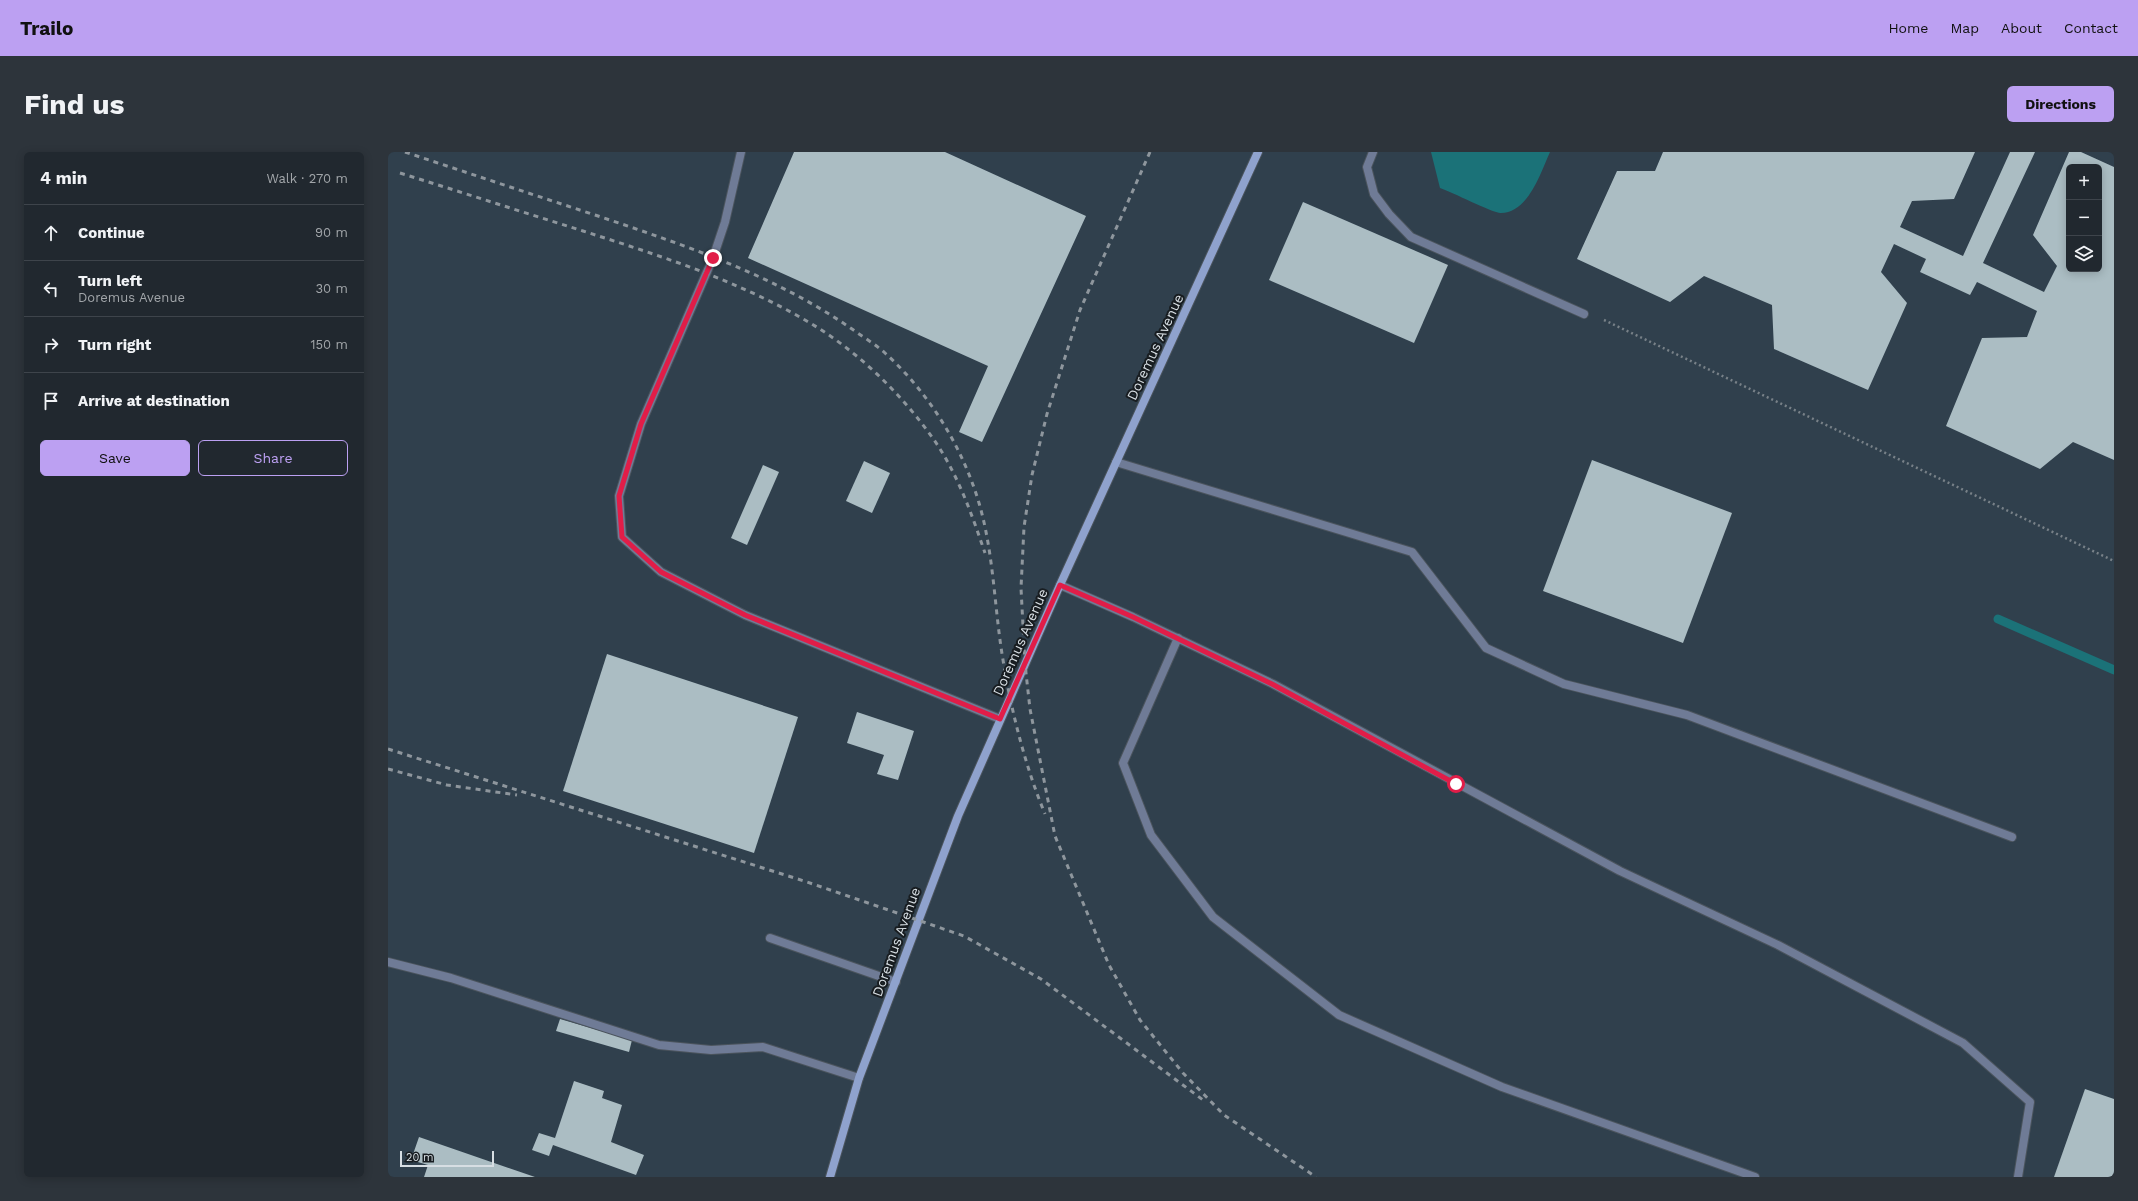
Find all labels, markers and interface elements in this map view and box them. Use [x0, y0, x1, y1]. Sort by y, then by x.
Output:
text: Trailo [20, 17, 73, 40]
text: Home [1888, 20, 1928, 36]
text: Map [1950, 20, 1979, 36]
text: About [2001, 20, 2042, 36]
text: Contact [2064, 20, 2118, 36]
button: Directions [2007, 86, 2114, 122]
text: Find us [24, 88, 124, 121]
map controls [2066, 164, 2102, 272]
button: + [2066, 164, 2102, 200]
text: 4 min [40, 168, 87, 188]
text: Walk · 270 m [267, 171, 348, 186]
button: − [2066, 200, 2102, 236]
icon: ahead [40, 222, 62, 244]
text: Continue [78, 224, 145, 242]
text: 90 m [315, 225, 348, 240]
button: layers [2066, 236, 2102, 272]
route end [704, 249, 722, 267]
text: Turn left [78, 272, 142, 290]
icon: left [40, 278, 62, 300]
text: 30 m [316, 281, 348, 296]
text: Doremus Avenue [78, 290, 185, 305]
street label: Doremus Avenue [1123, 291, 1187, 403]
icon: right [40, 334, 62, 356]
text: Turn right [78, 336, 151, 354]
text: 150 m [310, 337, 348, 352]
icon: arrive [40, 390, 62, 412]
text: Arrive at destination [78, 392, 230, 410]
button: Save [40, 440, 190, 476]
button: Share [198, 440, 348, 476]
street label: Doremus Avenue [989, 586, 1051, 698]
route start [1447, 775, 1465, 793]
street label: Doremus Avenue [869, 885, 923, 999]
scale bar [400, 1149, 494, 1168]
text: 20 m [406, 1151, 434, 1164]

